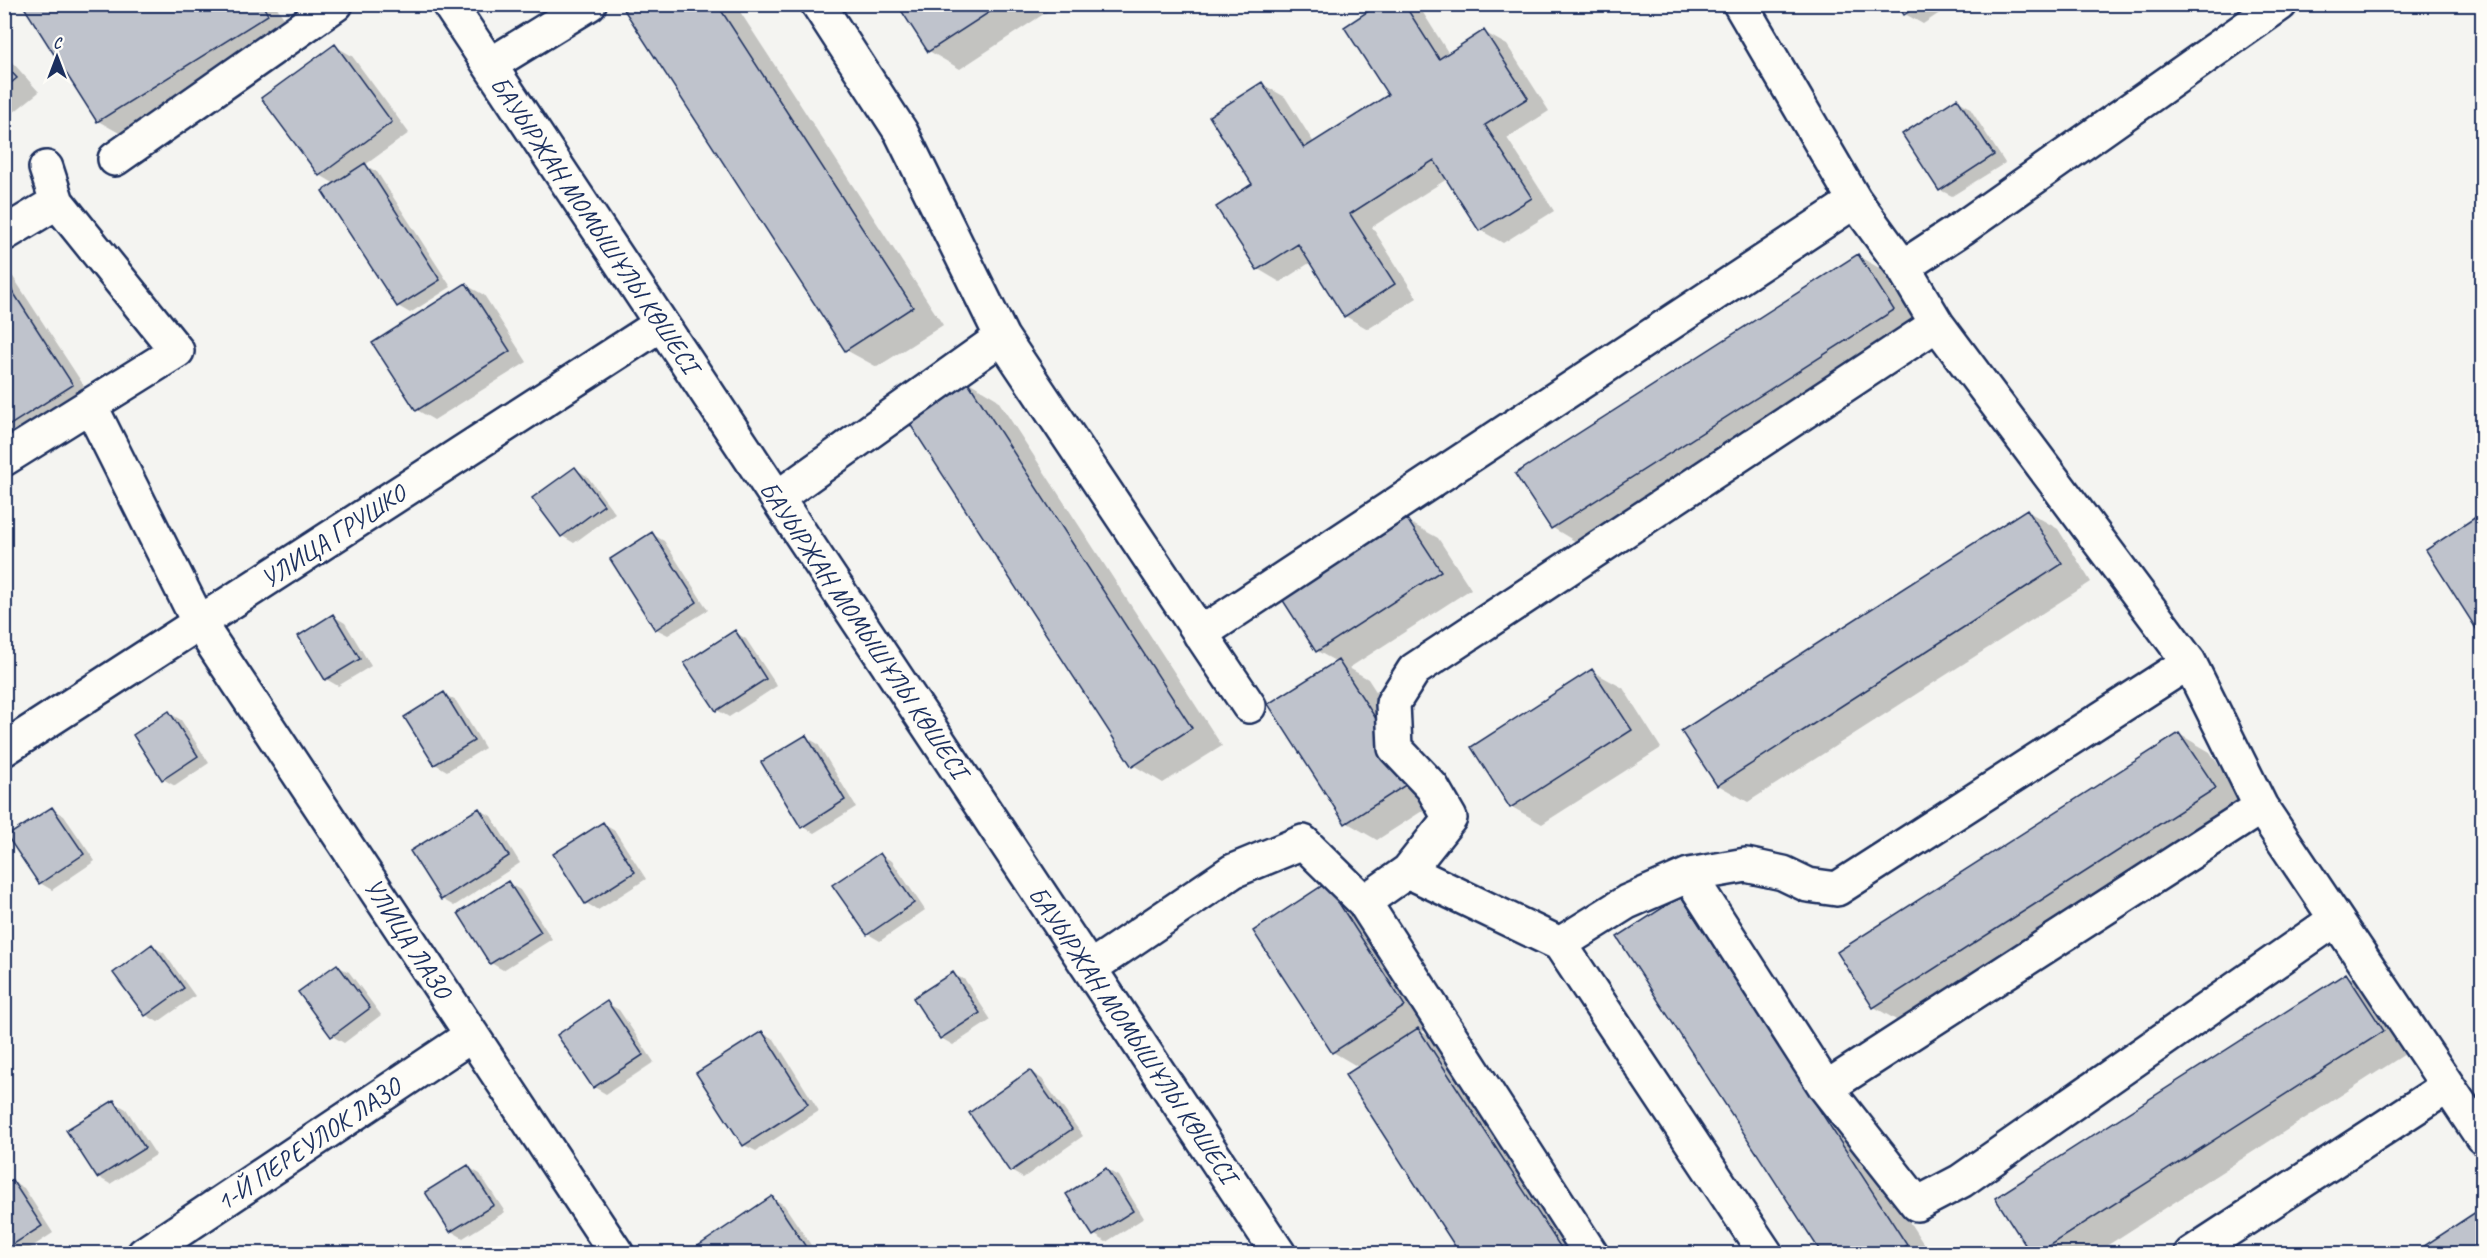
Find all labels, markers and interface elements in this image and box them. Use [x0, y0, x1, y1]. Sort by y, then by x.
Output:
north arrow [27, 27, 87, 87]
text: С [53, 33, 63, 53]
street label: БАУЫРЖАН МОМЫШҰЛЫ КӨШЕСІ [483, 70, 710, 384]
street label: БАУЫРЖАН МОМЫШҰЛЫ КӨШЕСІ [752, 475, 979, 789]
street label: УЛИЦА ГРУШКО [255, 476, 415, 595]
street label: УЛИЦА ЛАЗО [357, 872, 460, 1007]
street label: БАУЫРЖАН МОМЫШҰЛЫ КӨШЕСІ [1021, 880, 1248, 1194]
street label: 1-Й ПЕРЕУЛОК ЛАЗО [210, 1069, 409, 1218]

